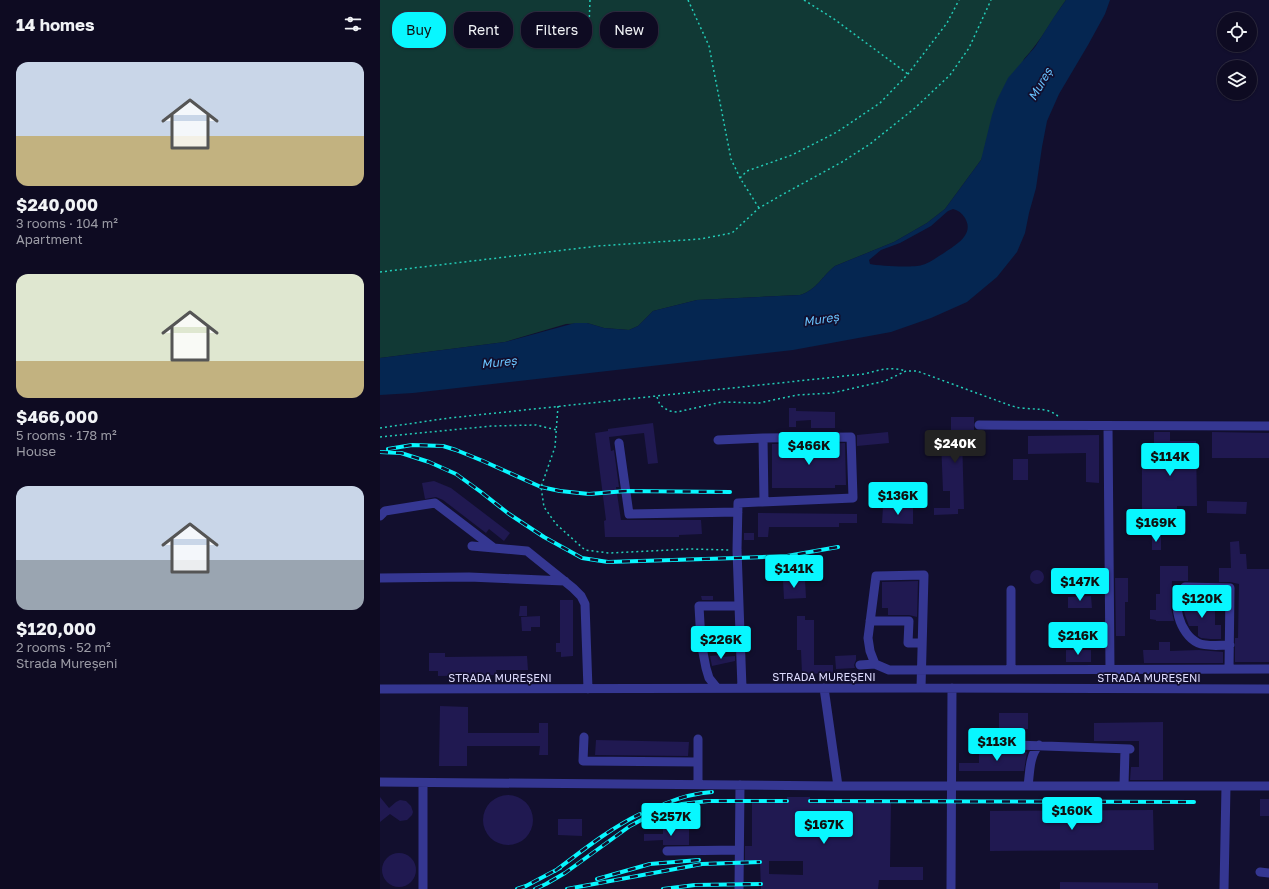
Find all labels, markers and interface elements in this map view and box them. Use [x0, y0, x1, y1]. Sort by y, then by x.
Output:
chip: Buy [392, 12, 446, 48]
chip: Rent [454, 12, 513, 48]
chip: Filters [521, 12, 592, 48]
chip: New [600, 12, 658, 48]
map controls [1217, 12, 1257, 100]
button: locate [1217, 12, 1257, 52]
icon: filters [342, 13, 364, 35]
text: 14 homes [16, 14, 95, 35]
button: layers [1217, 60, 1257, 100]
water label: Mureș [1025, 64, 1056, 103]
icon: home [154, 88, 226, 160]
text: $240,000 [16, 194, 98, 215]
text: 3 rooms · 104 m² [16, 215, 118, 231]
text: Apartment [16, 231, 83, 247]
icon: home [154, 300, 226, 372]
water label: Mureș [802, 309, 840, 329]
water label: Mureș [481, 353, 518, 371]
text: $466,000 [16, 406, 98, 427]
text: 5 rooms · 178 m² [16, 427, 117, 443]
pin: $240K [927, 430, 983, 464]
pin: $466K [781, 432, 837, 466]
text: $240K [934, 435, 976, 451]
text: $466K [788, 437, 830, 453]
text: House [16, 443, 56, 459]
pin: $114K [1142, 443, 1198, 477]
text: $114K [1150, 448, 1190, 464]
pin: $136K [870, 482, 926, 516]
text: $136K [877, 487, 919, 503]
pin: $169K [1128, 509, 1184, 543]
icon: home [154, 512, 226, 584]
text: $169K [1135, 514, 1177, 530]
pin: $141K [766, 555, 822, 589]
text: $141K [774, 560, 814, 576]
pin: $147K [1052, 568, 1108, 602]
text: $147K [1060, 573, 1100, 589]
pin: $120K [1174, 585, 1230, 619]
text: $120K [1181, 590, 1223, 606]
text: $120,000 [16, 618, 96, 639]
pin: $216K [1050, 622, 1106, 656]
pin: $226K [693, 626, 749, 660]
text: $216K [1057, 627, 1099, 643]
text: $226K [700, 631, 742, 647]
text: 2 rooms · 52 m² [16, 639, 111, 655]
text: Strada Mureșeni [16, 655, 118, 671]
street label: STRADA MUREȘENI [772, 670, 876, 684]
street label: STRADA MUREȘENI [448, 671, 552, 685]
street label: STRADA MUREȘENI [1097, 671, 1201, 685]
pin: $113K [969, 728, 1025, 762]
text: $113K [977, 733, 1017, 749]
pin: $160K [1044, 797, 1100, 831]
text: $160K [1051, 802, 1093, 818]
pin: $257K [643, 803, 699, 837]
text: $257K [650, 808, 692, 824]
pin: $167K [796, 811, 852, 845]
text: $167K [804, 816, 844, 832]

